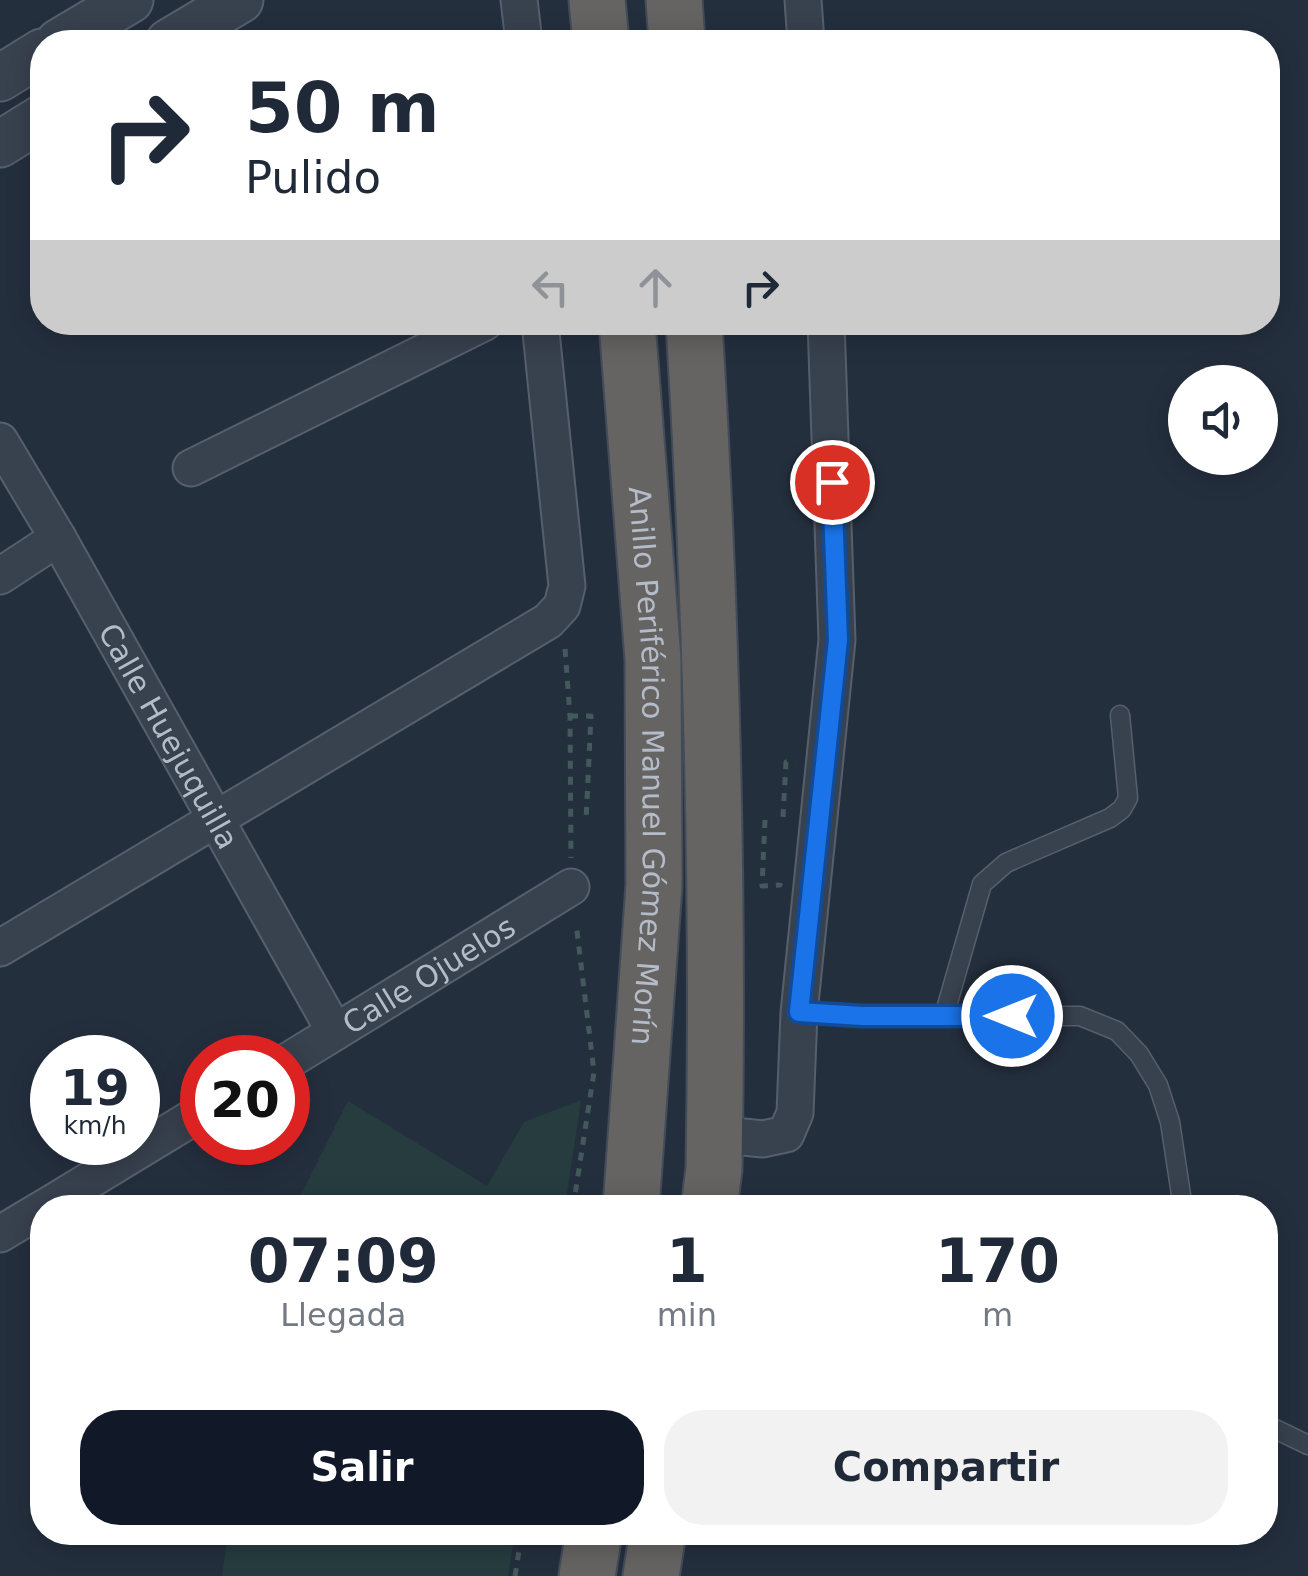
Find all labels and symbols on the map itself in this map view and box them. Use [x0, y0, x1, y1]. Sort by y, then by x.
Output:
pin [790, 440, 875, 525]
street label: Anillo Periférico Manuel Gómez Morín [622, 485, 672, 1047]
street label: Calle Huejuquilla [92, 617, 246, 855]
street label: Calle Ojuelos [336, 908, 521, 1041]
position arrow [960, 964, 1064, 1068]
speed limit sign: 20 [180, 1035, 310, 1165]

